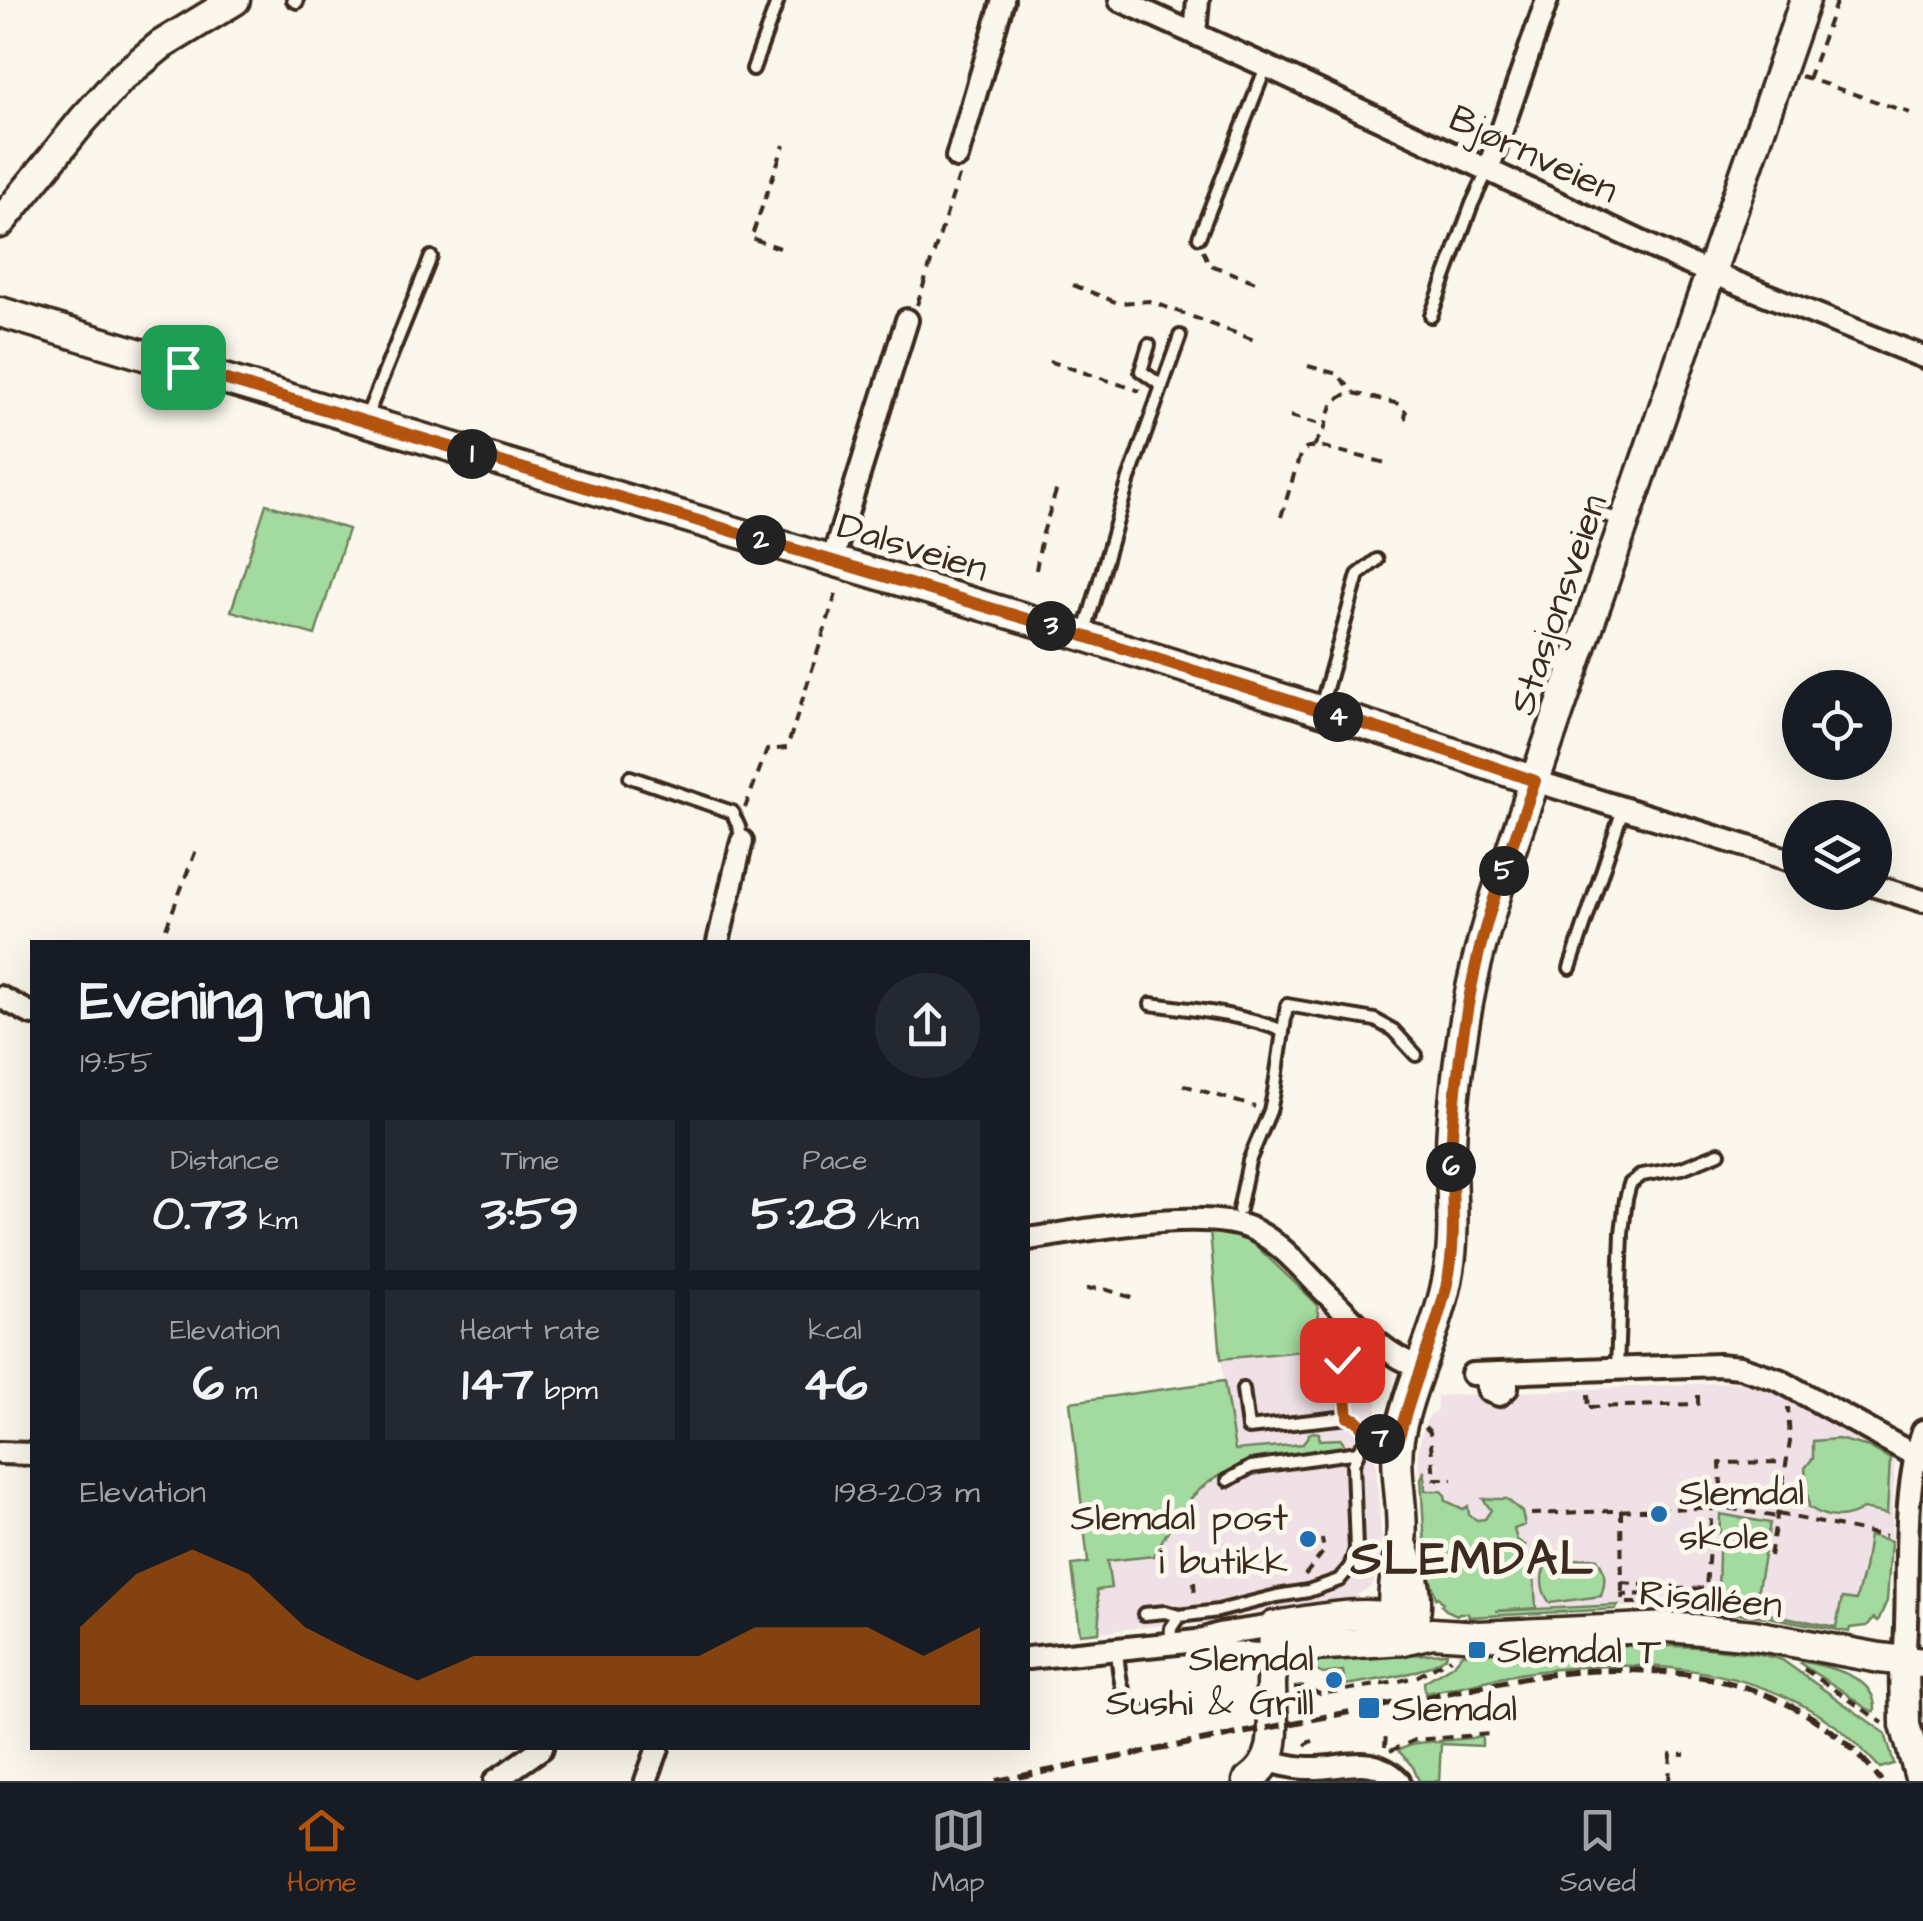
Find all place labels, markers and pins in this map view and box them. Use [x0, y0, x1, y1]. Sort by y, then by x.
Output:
pin [141, 325, 226, 410]
pin: 1 [447, 429, 497, 479]
pin: 2 [736, 515, 786, 565]
pin: 3 [1026, 601, 1076, 651]
pin: 4 [1313, 692, 1363, 742]
pin: 5 [1479, 846, 1529, 896]
pin: 6 [1426, 1142, 1476, 1192]
pin [1300, 1318, 1385, 1403]
pin: 7 [1355, 1414, 1405, 1464]
place label: Slemdal skole [1679, 1468, 1804, 1564]
place label: Slemdal post i butikk [1071, 1493, 1288, 1589]
marker: Slemdal skole [1648, 1503, 1670, 1525]
marker: Slemdal post i butikk [1297, 1528, 1319, 1550]
place label: Slemdal T [1497, 1626, 1662, 1678]
place label: Slemdal Sushi & Grill [1106, 1634, 1314, 1730]
marker: Slemdal T [1466, 1639, 1488, 1661]
marker: Slemdal Sushi & Grill [1323, 1669, 1345, 1691]
place label: Slemdal [1392, 1684, 1517, 1736]
marker: Slemdal [1356, 1695, 1382, 1721]

